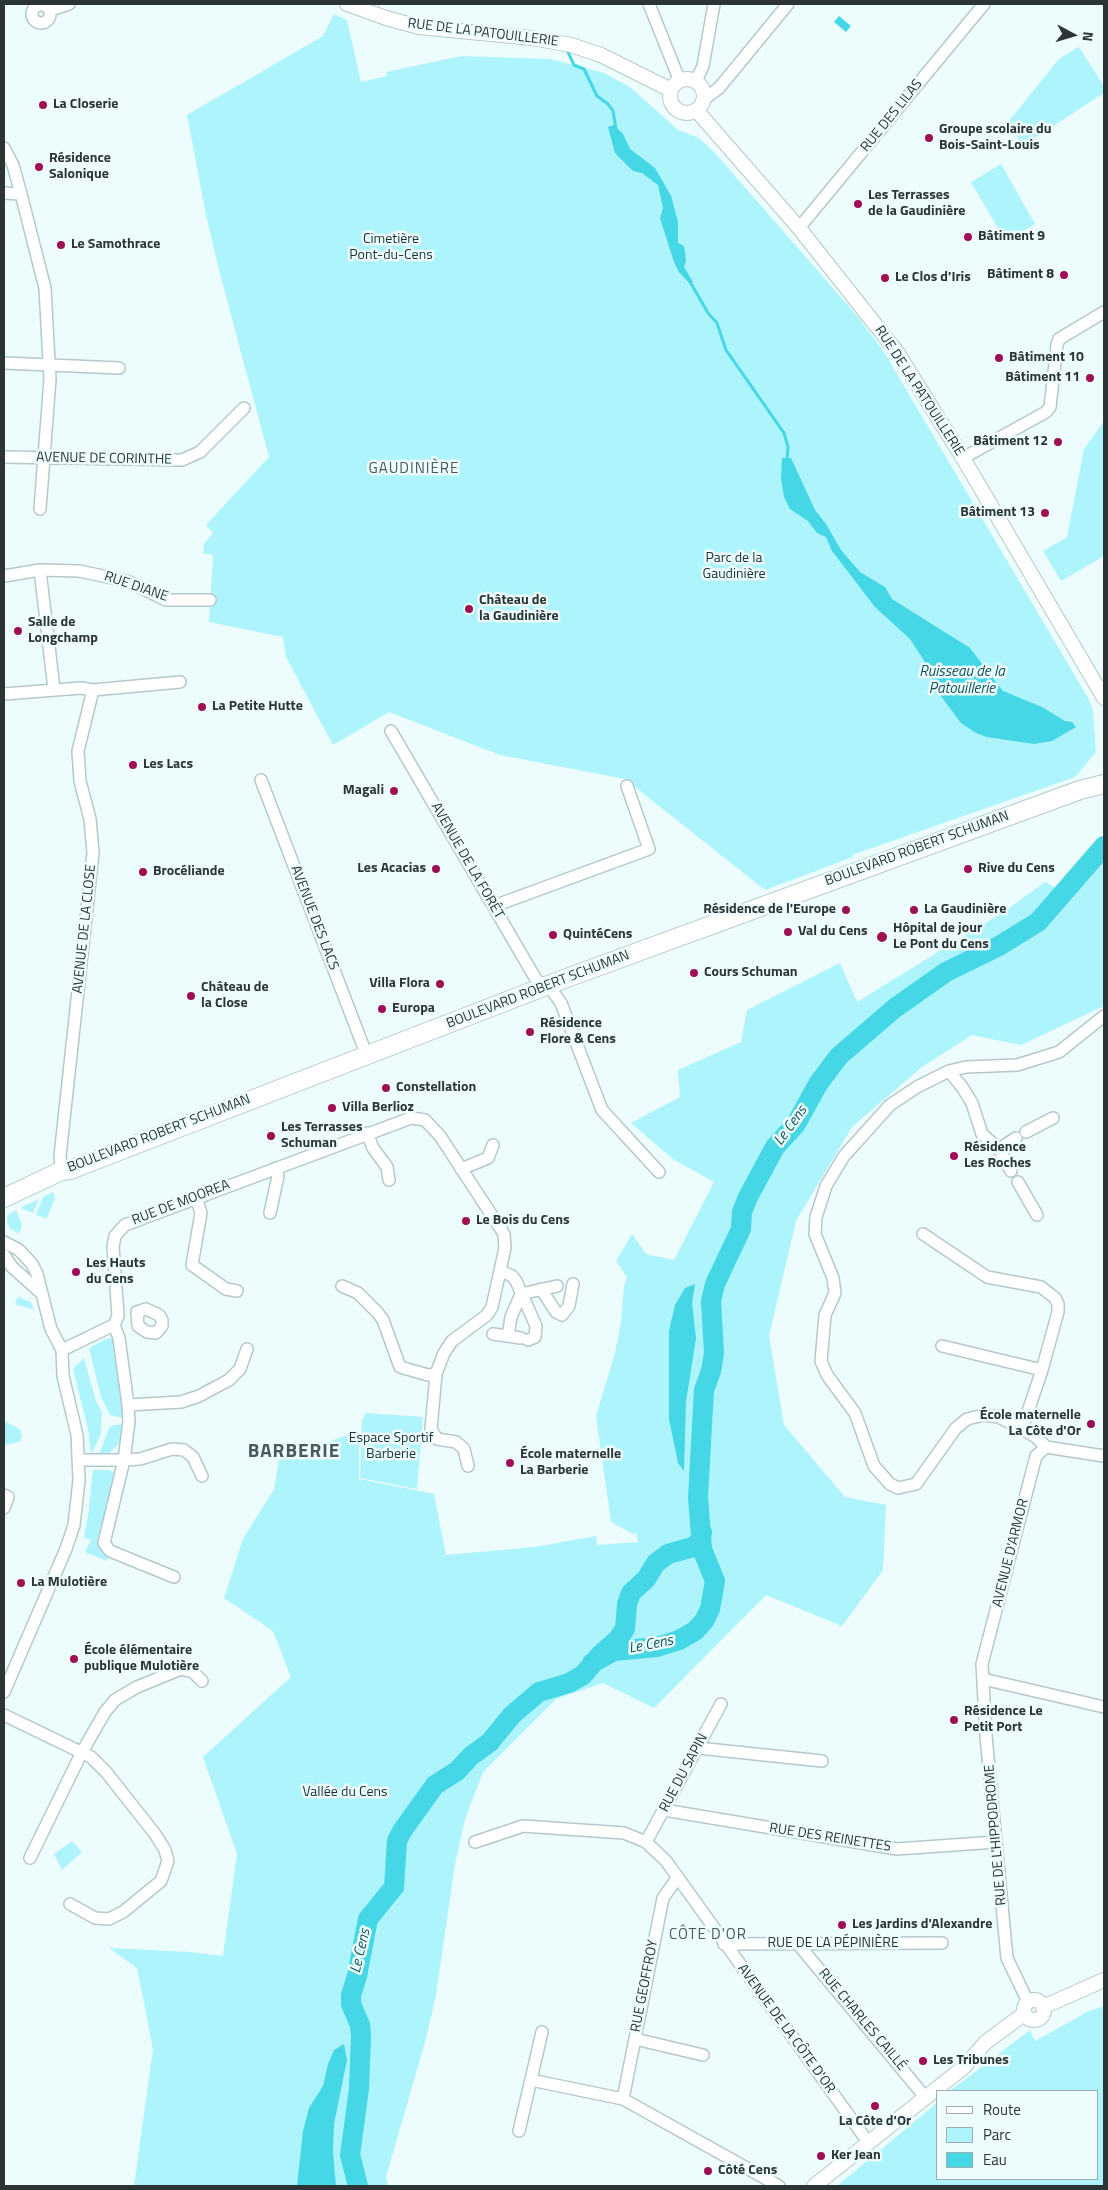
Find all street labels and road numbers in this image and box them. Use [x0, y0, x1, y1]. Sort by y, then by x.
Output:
street label: RUE DE LA PATOUILLERIE [407, 15, 559, 51]
street label: RUE DES LILAS [858, 76, 926, 156]
street label: RUE DE LA PATOUILLERIE [871, 323, 967, 459]
street label: AVENUE DE CORINTHE [36, 449, 172, 469]
street label: RUE DIANE [102, 568, 170, 606]
street label: AVENUE DE LA FORÊT [427, 800, 507, 922]
street label: BOULEVARD ROBERT SCHUMAN [823, 808, 1011, 890]
street label: AVENUE DES LACS [286, 863, 342, 973]
street label: AVENUE DE LA CLOSE [70, 864, 100, 994]
street label: BOULEVARD ROBERT SCHUMAN [444, 947, 632, 1033]
street label: BOULEVARD ROBERT SCHUMAN [65, 1091, 253, 1177]
street label: RUE DE MOOREA [130, 1177, 232, 1229]
street label: AVENUE D'ARMOR [989, 1497, 1033, 1609]
street label: RUE DU SAPIN [656, 1731, 712, 1815]
street label: RUE DE L'HIPPODROME [981, 1764, 1011, 1906]
street label: RUE DES REINETTES [768, 1820, 892, 1856]
street label: RUE DE LA PÉPINIÈRE [767, 1936, 899, 1952]
street label: RUE GEOFFROY [628, 1938, 662, 2034]
street label: AVENUE DE LA CÔTE D'OR [733, 1961, 839, 2097]
street label: RUE CHARLES CAILLÉ [814, 1966, 910, 2074]

